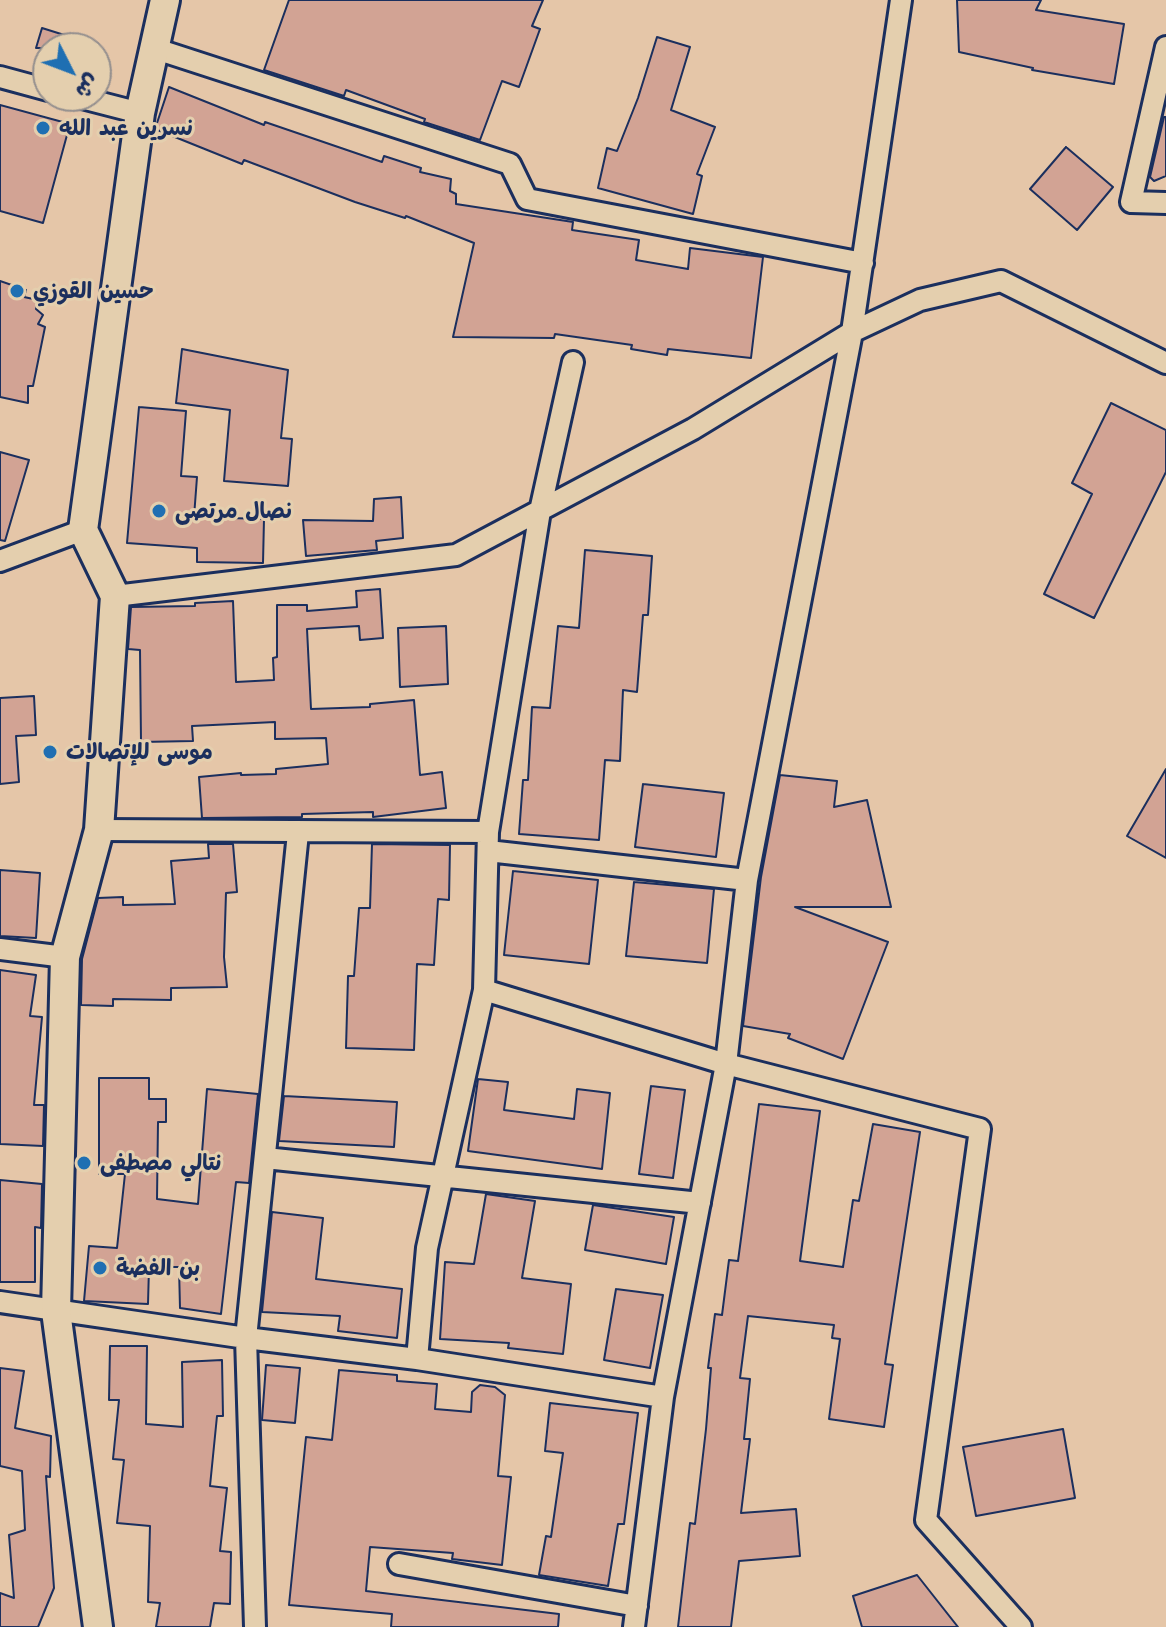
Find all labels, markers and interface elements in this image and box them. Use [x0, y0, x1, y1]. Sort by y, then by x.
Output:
north arrow [32, 32, 112, 112]
text: ش [70, 68, 108, 106]
place label: نسرين عبد الله [59, 115, 193, 141]
marker: نسرين عبد الله [34, 119, 52, 137]
place label: حسين القوزي [33, 278, 154, 304]
marker: حسين القوزي [8, 282, 26, 300]
place label: نصال مرتصى [175, 498, 294, 524]
marker: نصال مرتصى [150, 502, 168, 520]
place label: موسى للإتصالات [66, 739, 213, 765]
marker: موسى للإتصالات [41, 743, 59, 761]
place label: نتالي مصطفى [100, 1150, 221, 1176]
marker: نتالي مصطفى [75, 1154, 93, 1172]
place label: بن الفضة [116, 1255, 200, 1281]
marker: بن الفضة [91, 1259, 109, 1277]

